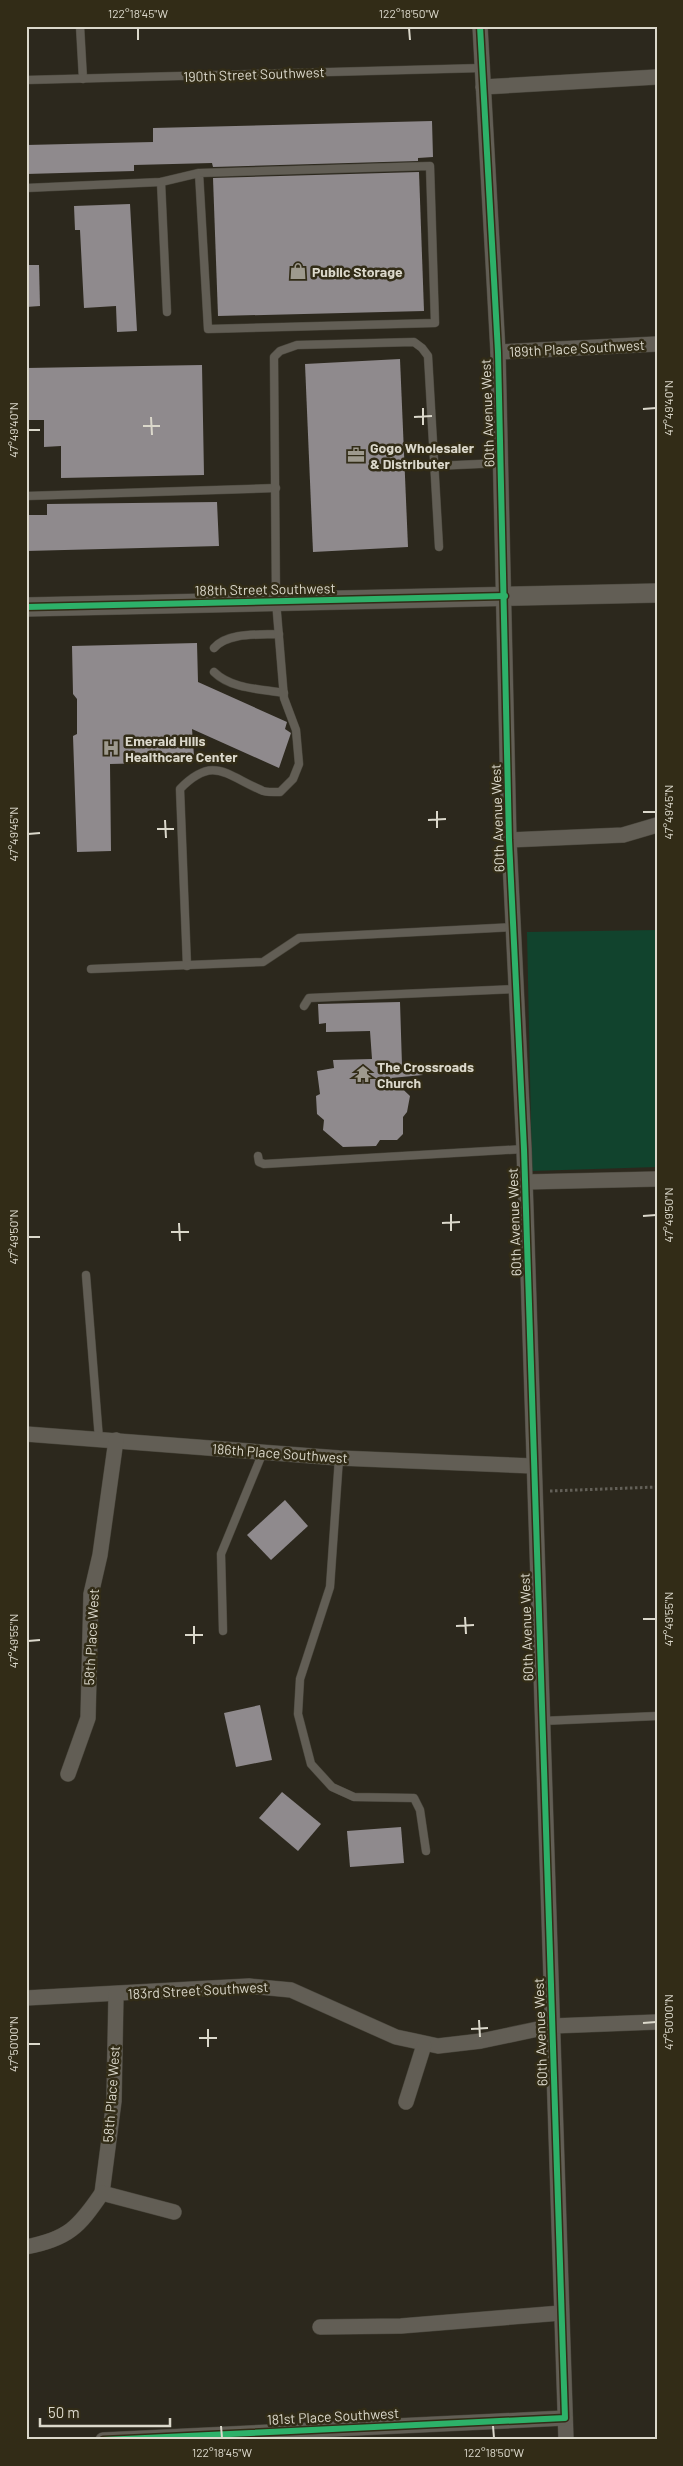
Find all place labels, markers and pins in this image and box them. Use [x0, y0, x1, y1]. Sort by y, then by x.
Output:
shop icon: Public Storage [288, 261, 308, 281]
place label: Public Storage [312, 263, 403, 280]
place label: Gogo Wholesaler & Distributer [370, 439, 475, 472]
office icon: Gogo Wholesaler & Distributer [346, 445, 366, 465]
place label: Emerald Hills Healthcare Center [125, 732, 238, 765]
hospital icon: Emerald Hills Healthcare Center [101, 738, 121, 758]
place label: The Crossroads Church [377, 1058, 474, 1091]
temple icon: The Crossroads Church [353, 1064, 373, 1084]

